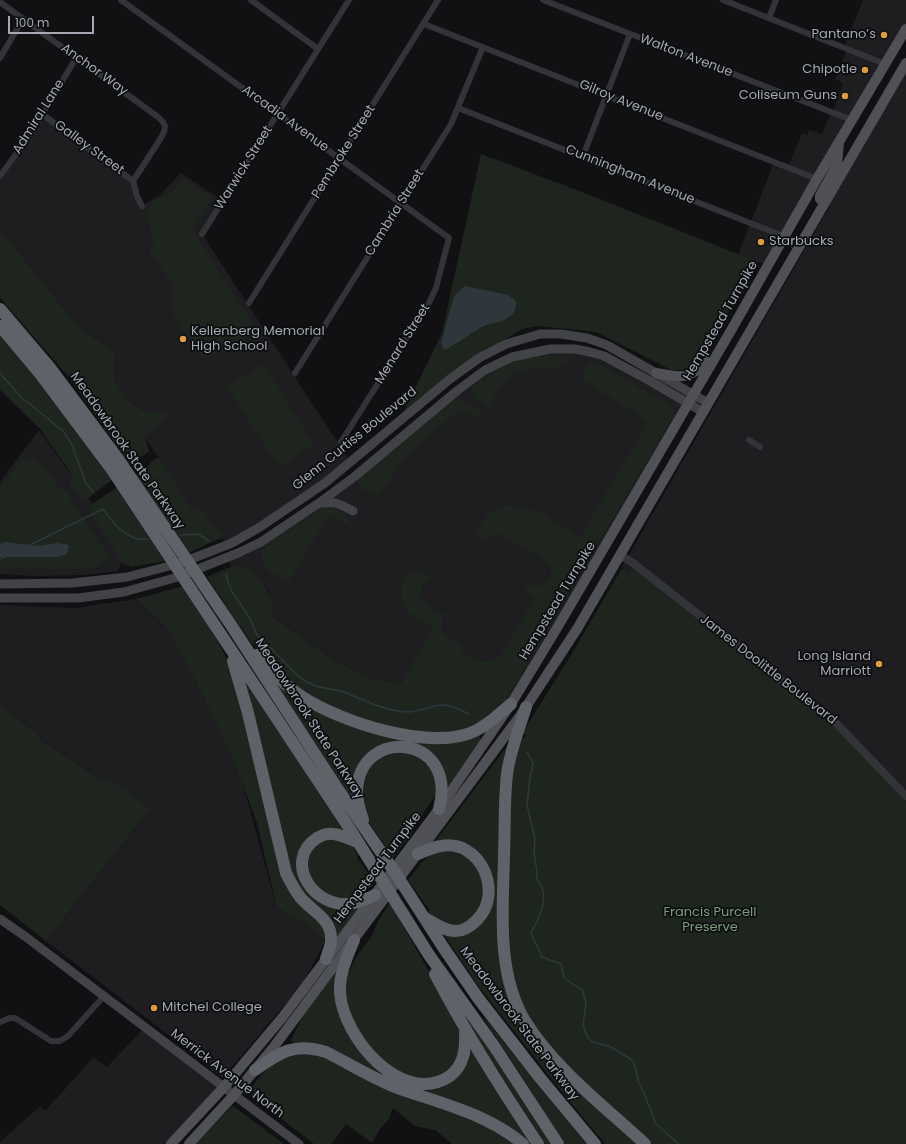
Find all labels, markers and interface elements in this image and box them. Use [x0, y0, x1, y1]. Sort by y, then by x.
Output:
scale bar [10, 8, 96, 34]
text: 100 m [15, 14, 49, 31]
place label: Pantano’s [812, 27, 876, 43]
marker: Pantano’s [879, 30, 889, 40]
street label: Walton Avenue [637, 31, 735, 81]
street label: Anchor Way [58, 41, 130, 99]
place label: Chipotle [802, 62, 857, 78]
marker: Chipotle [860, 65, 870, 75]
street label: Admiral Lane [10, 77, 68, 157]
street label: Gilroy Avenue [577, 77, 665, 125]
street label: Arcadia Avenue [239, 82, 331, 156]
place label: Coliseum Guns [739, 88, 837, 104]
marker: Coliseum Guns [840, 91, 850, 101]
street label: Pembroke Street [309, 102, 379, 202]
street label: Galley Street [51, 118, 127, 178]
street label: Warwick Street [212, 123, 276, 213]
street label: Cunningham Avenue [563, 142, 697, 208]
street label: Cambria Street [362, 167, 428, 259]
place label: Starbucks [769, 234, 833, 250]
marker: Starbucks [756, 237, 766, 247]
street label: Hempstead Turnpike [680, 259, 762, 383]
street label: Menard Street [372, 301, 434, 387]
place label: Kellenberg Memorial High School [191, 324, 325, 355]
marker: Kellenberg Memorial High School [178, 334, 188, 344]
street label: Meadowbrook State Parkway [67, 369, 187, 533]
street label: Glenn Curtiss Boulevard [290, 384, 420, 494]
street label: Hempstead Turnpike [517, 539, 599, 663]
street label: James Doolittle Boulevard [696, 612, 840, 728]
street label: Meadowbrook State Parkway [251, 636, 367, 802]
place label: Long Island Marriott [797, 649, 871, 680]
marker: Long Island Marriott [874, 659, 884, 669]
street label: Hempstead Turnpike [331, 809, 425, 927]
park label: Francis Purcell Preserve [664, 905, 756, 936]
street label: Meadowbrook State Parkway [456, 944, 582, 1104]
place label: Mitchel College [162, 1000, 262, 1016]
marker: Mitchel College [149, 1003, 159, 1013]
street label: Merrick Avenue North [167, 1026, 287, 1122]

